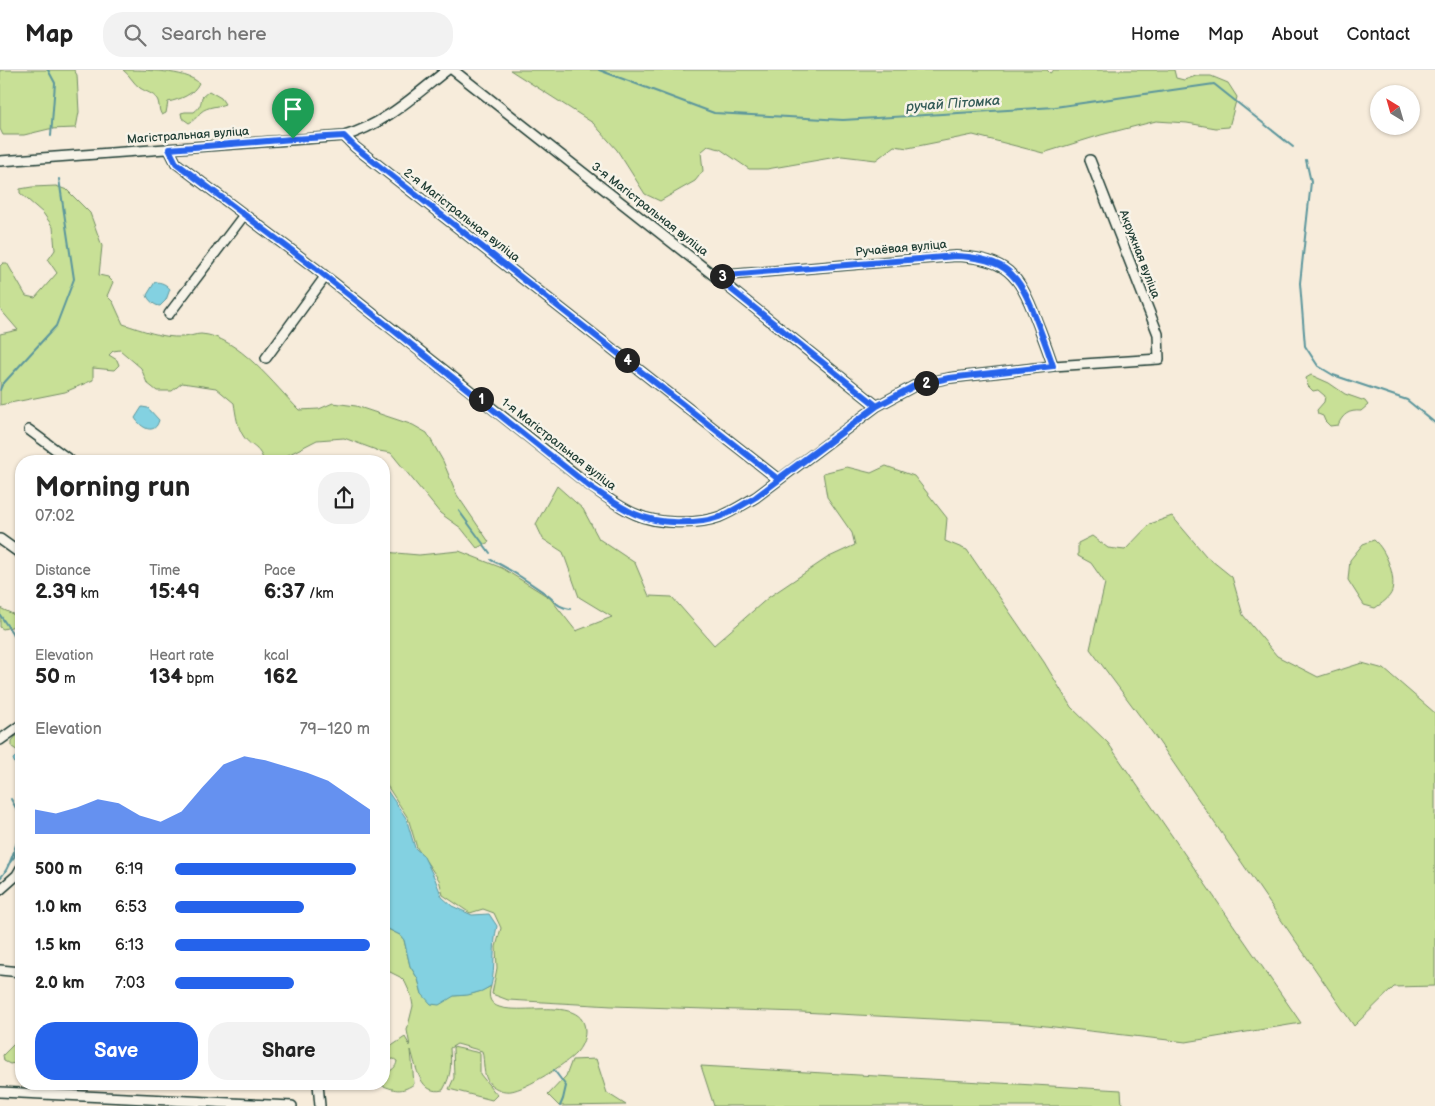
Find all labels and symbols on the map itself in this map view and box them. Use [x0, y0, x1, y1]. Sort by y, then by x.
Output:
north arrow [1370, 85, 1420, 135]
pin [272, 88, 314, 139]
water label: ручай Пітомка [904, 92, 1001, 115]
street label: Магістральная вуліца [126, 124, 250, 147]
street label: 3-я Магістральная вуліца [588, 159, 711, 260]
street label: 2-я Магістральная вуліца [400, 165, 523, 266]
street label: Акружная вуліца [1115, 207, 1163, 301]
street label: Ручаёвая вуліца [855, 237, 948, 260]
pin: 3 [710, 264, 734, 288]
pin: 4 [614, 348, 640, 372]
pin: 2 [914, 370, 938, 396]
pin: 1 [468, 386, 494, 412]
street label: 1-я Магістральная вуліца [498, 395, 619, 494]

